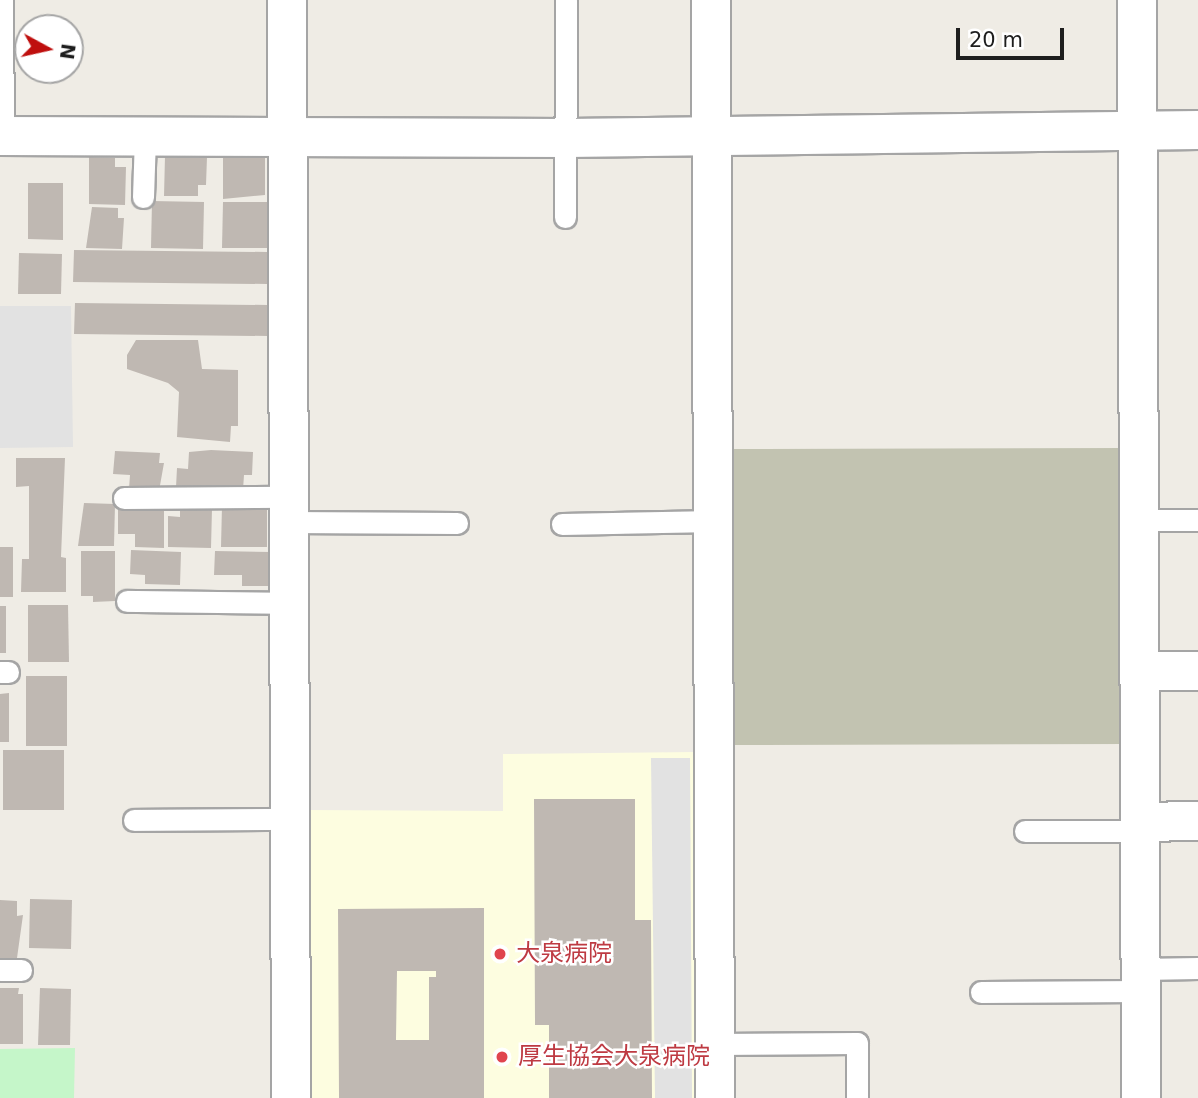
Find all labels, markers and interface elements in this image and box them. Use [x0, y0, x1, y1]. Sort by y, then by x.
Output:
north arrow [14, 14, 84, 84]
scale bar [960, 14, 1068, 58]
text: 20 m [969, 28, 1023, 52]
text: N [56, 42, 80, 61]
place label: 大泉病院 [516, 940, 612, 968]
marker: 大泉病院 [490, 944, 510, 964]
place label: 厚生協会大泉病院 [518, 1043, 710, 1071]
marker: 厚生協会大泉病院 [492, 1047, 512, 1067]

